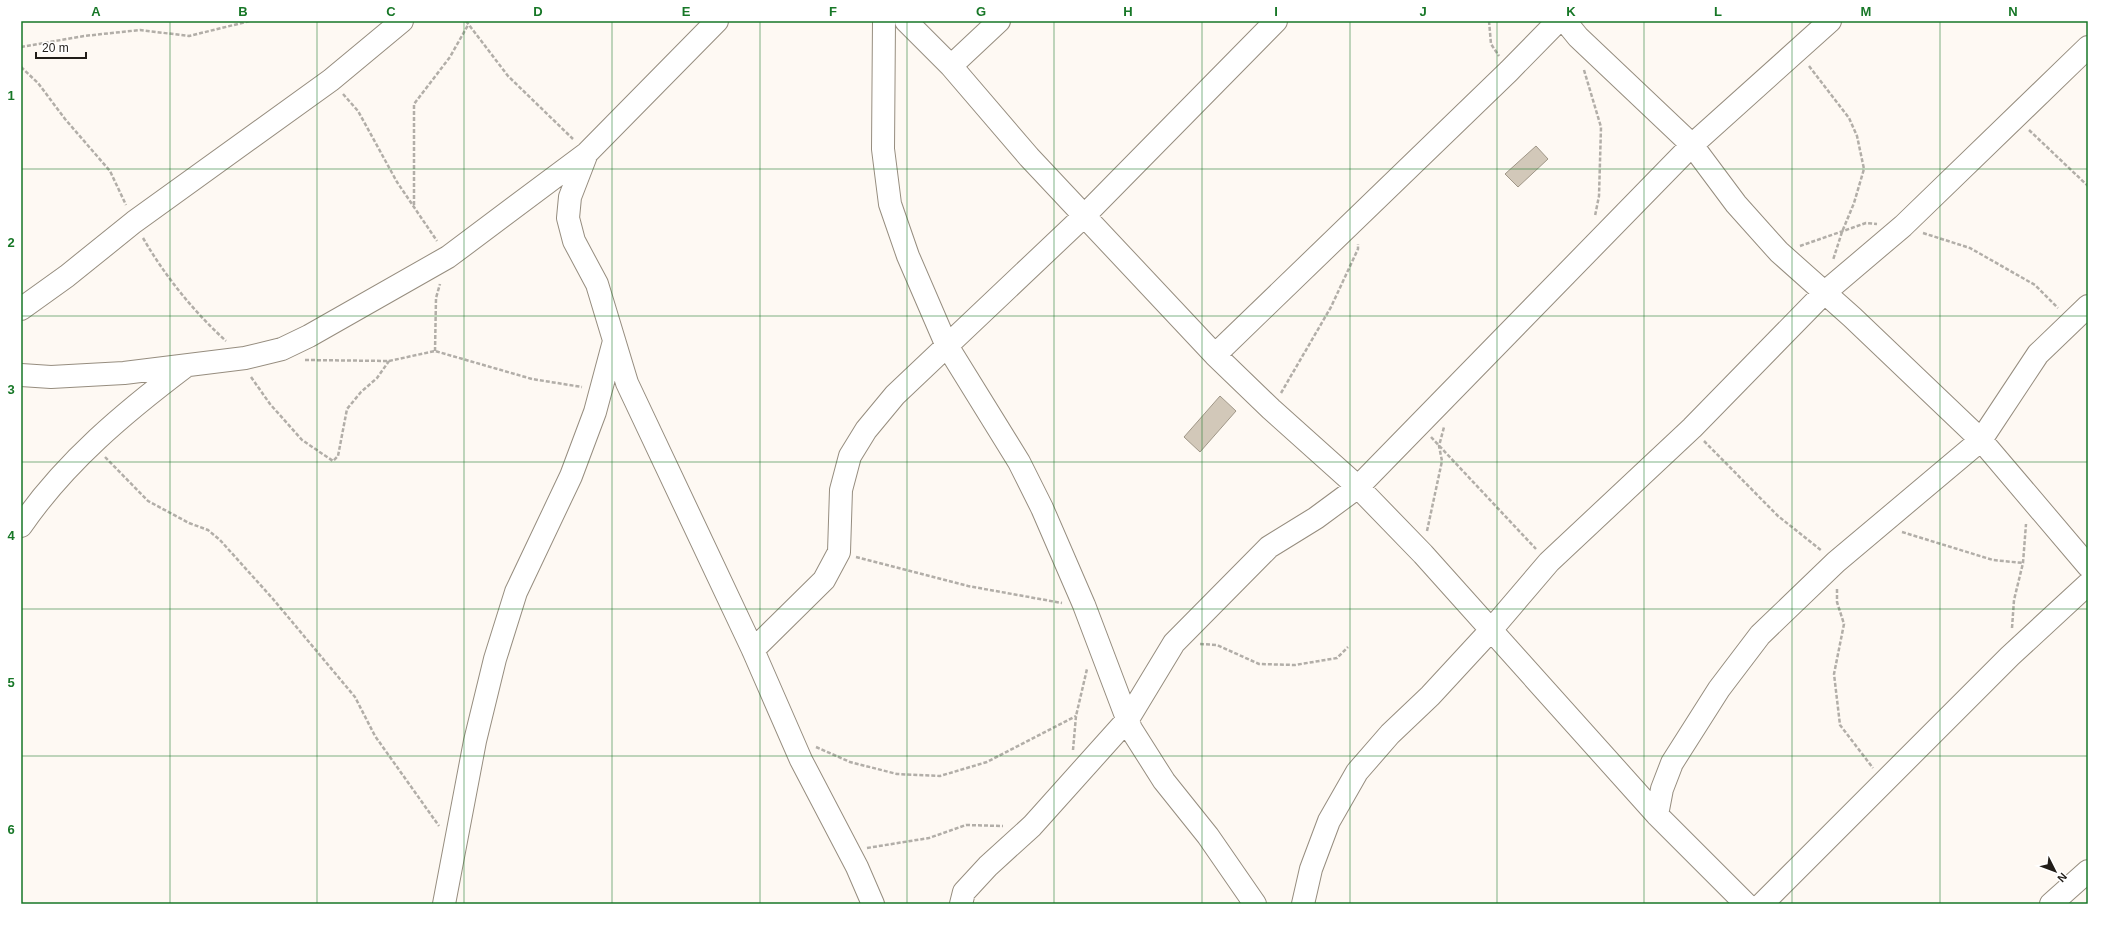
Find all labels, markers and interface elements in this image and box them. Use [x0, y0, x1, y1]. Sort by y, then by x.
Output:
text: A [91, 4, 101, 19]
text: B [238, 4, 248, 19]
text: C [386, 4, 396, 19]
text: D [533, 4, 543, 19]
text: E [682, 4, 691, 19]
text: F [829, 4, 837, 19]
text: G [976, 4, 986, 19]
text: H [1123, 4, 1133, 19]
text: I [1274, 4, 1278, 19]
text: J [1419, 4, 1427, 19]
text: K [1566, 4, 1576, 19]
text: L [1714, 4, 1722, 19]
text: M [1861, 4, 1871, 19]
text: N [2008, 4, 2018, 19]
scale bar [36, 34, 86, 60]
text: 20 m [42, 41, 69, 55]
text: 1 [7, 88, 15, 103]
text: 2 [7, 235, 15, 250]
text: 3 [7, 382, 15, 397]
text: 4 [7, 528, 15, 543]
text: 5 [7, 675, 15, 690]
text: 6 [7, 822, 15, 837]
north arrow [2035, 851, 2075, 891]
text: N [2055, 871, 2070, 885]

